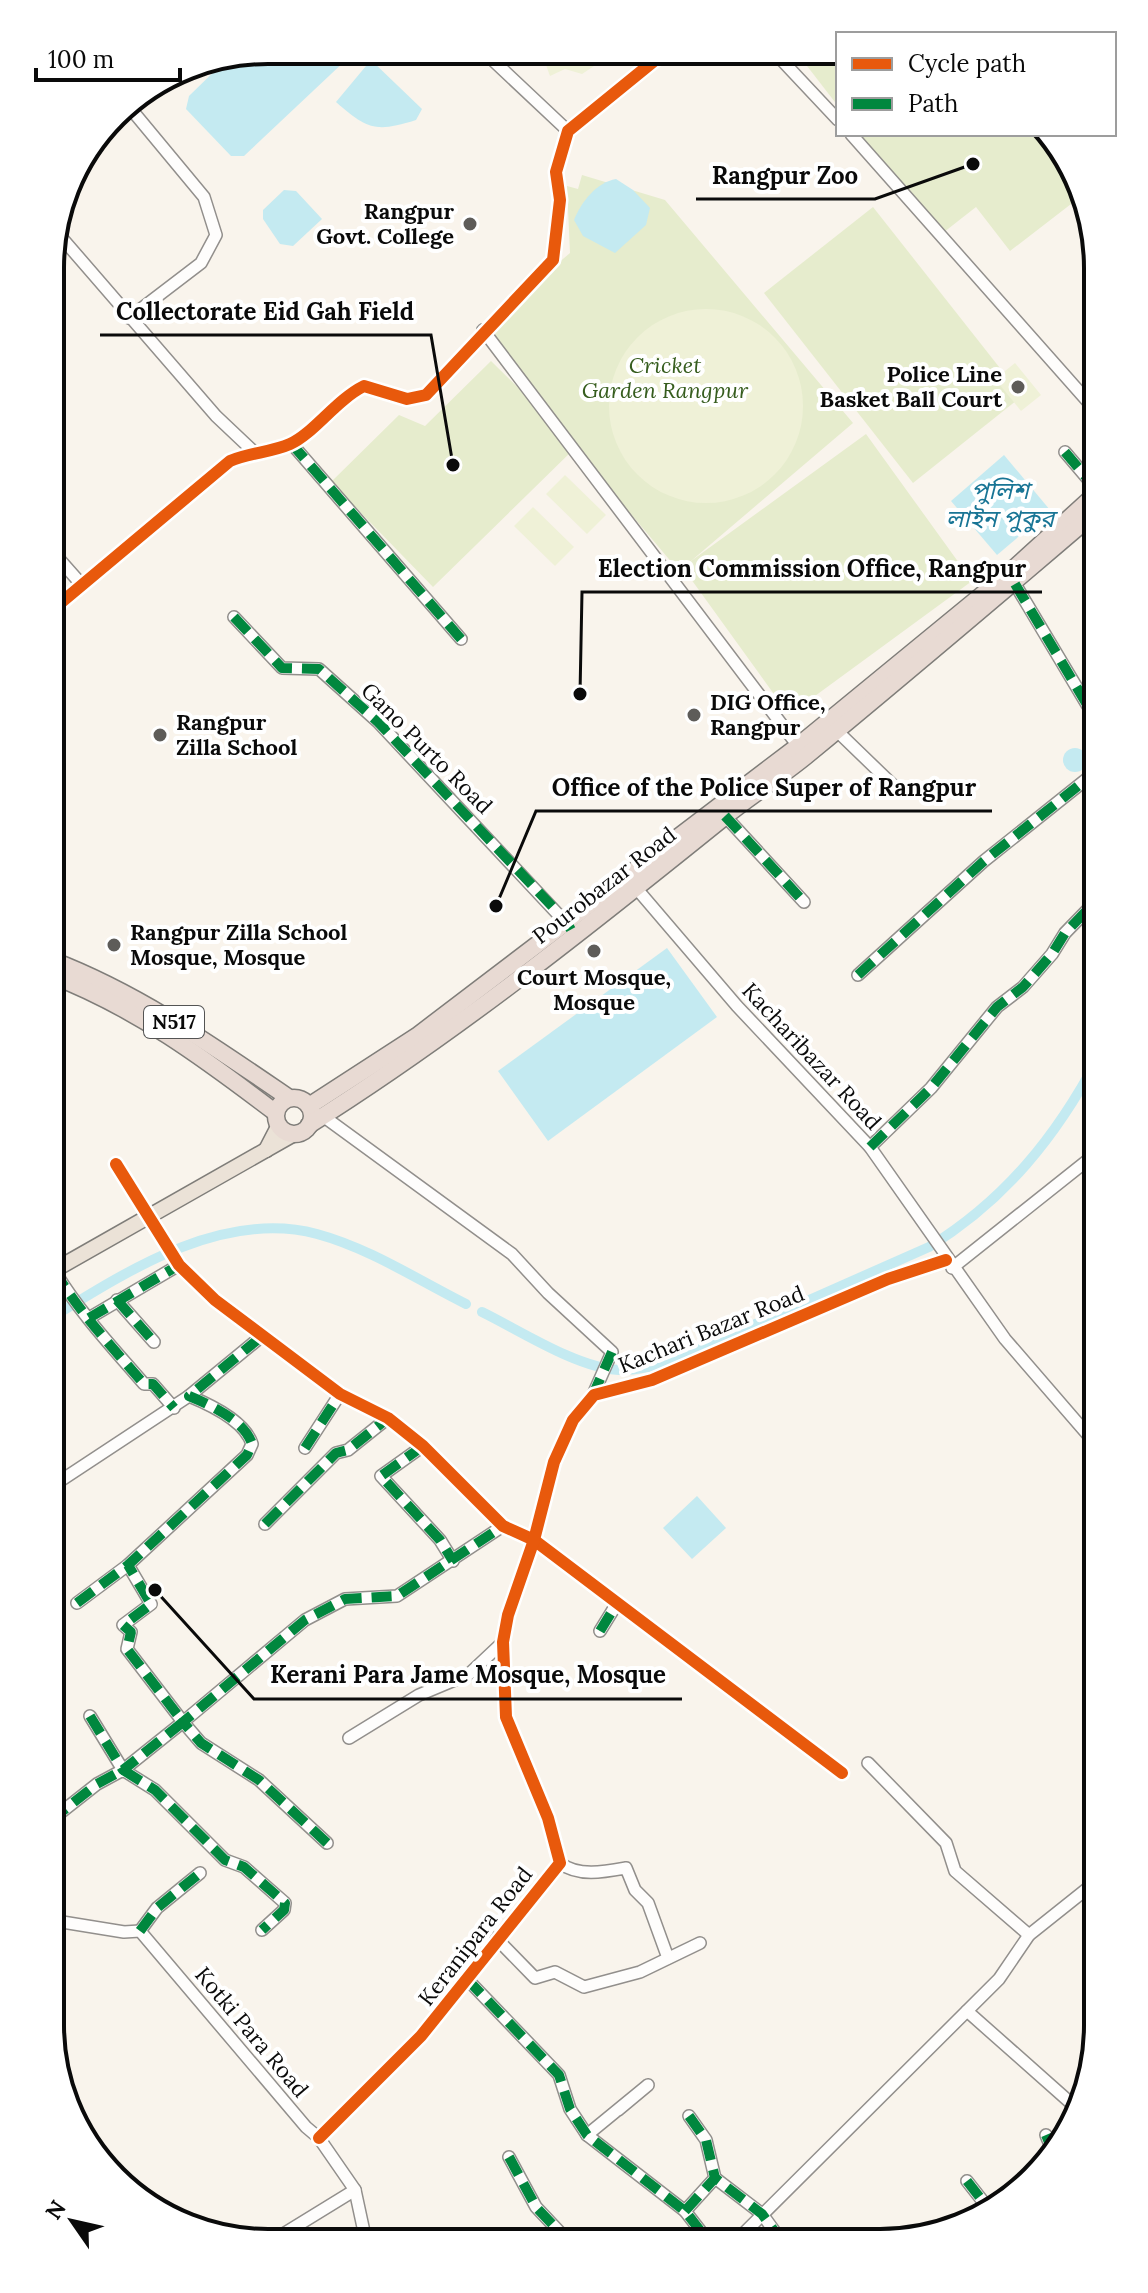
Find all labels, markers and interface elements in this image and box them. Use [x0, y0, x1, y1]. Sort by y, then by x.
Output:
scale bar [36, 32, 180, 82]
legend [836, 32, 1116, 136]
text: 100 m [48, 44, 114, 75]
text: Cycle path [908, 48, 1026, 79]
text: Path [908, 88, 958, 119]
callout: Rangpur Zoo [696, 151, 875, 199]
text: Rangpur Zoo [712, 160, 858, 191]
place label: Rangpur Govt. College [316, 197, 454, 250]
marker: Rangpur Govt. College [461, 215, 479, 233]
callout: Collectorate Eid Gah Field [100, 287, 431, 335]
text: Collectorate Eid Gah Field [116, 296, 414, 327]
park label: Cricket Garden Rangpur [582, 351, 749, 404]
place label: Police Line Basket Ball Court [820, 360, 1003, 413]
marker: Police Line Basket Ball Court [1009, 378, 1027, 396]
water label: পুলিশ লাইন পুকুর [946, 475, 1059, 534]
callout: Election Commission Office, Rangpur [582, 544, 1042, 592]
text: Election Commission Office, Rangpur [598, 553, 1027, 584]
street label: Gano Purto Road [355, 676, 499, 820]
place label: DIG Office, Rangpur [710, 688, 825, 741]
marker: DIG Office, Rangpur [685, 706, 703, 724]
place label: Rangpur Zilla School [176, 708, 297, 761]
marker: Rangpur Zilla School [151, 726, 169, 744]
callout: Office of the Police Super of Rangpur [536, 763, 992, 811]
text: Office of the Police Super of Rangpur [552, 772, 977, 803]
street label: Pourobazar Road [527, 820, 681, 950]
place label: Rangpur Zilla School Mosque, Mosque [130, 918, 347, 971]
marker: Rangpur Zilla School Mosque, Mosque [105, 936, 123, 954]
marker: Court Mosque, Mosque [585, 942, 603, 960]
place label: Court Mosque, Mosque [517, 963, 671, 1016]
street label: Kacharibazar Road [736, 976, 888, 1136]
road number: N517 [144, 1006, 204, 1038]
street label: Kachari Bazar Road [614, 1279, 808, 1379]
callout: Kerani Para Jame Mosque, Mosque [254, 1651, 682, 1699]
text: Kerani Para Jame Mosque, Mosque [270, 1659, 666, 1690]
street label: Keranipara Road [412, 1861, 538, 2011]
street label: Kotki Para Road [189, 1961, 315, 2103]
north arrow [32, 2181, 112, 2261]
text: N [39, 2195, 72, 2225]

